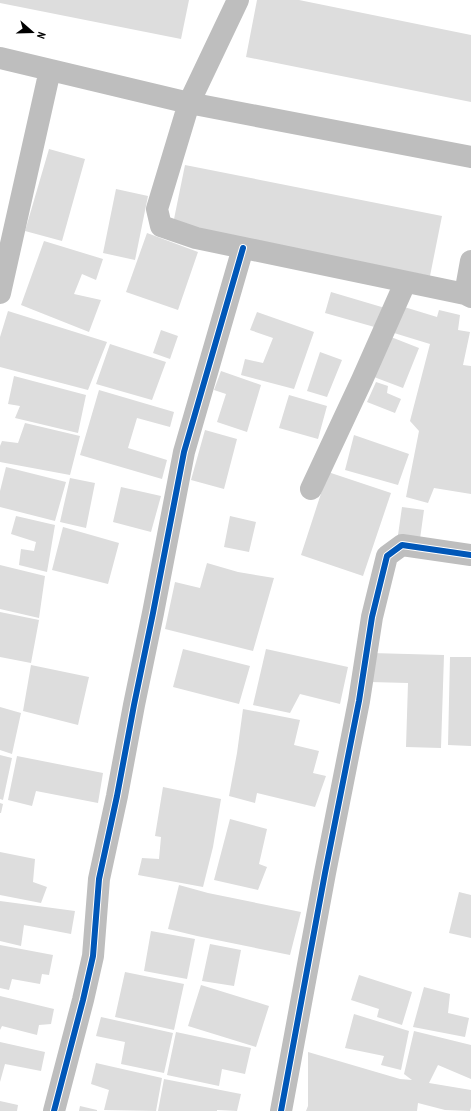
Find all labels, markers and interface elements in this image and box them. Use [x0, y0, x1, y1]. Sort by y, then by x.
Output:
north arrow [12, 12, 52, 52]
text: N [34, 30, 49, 41]

